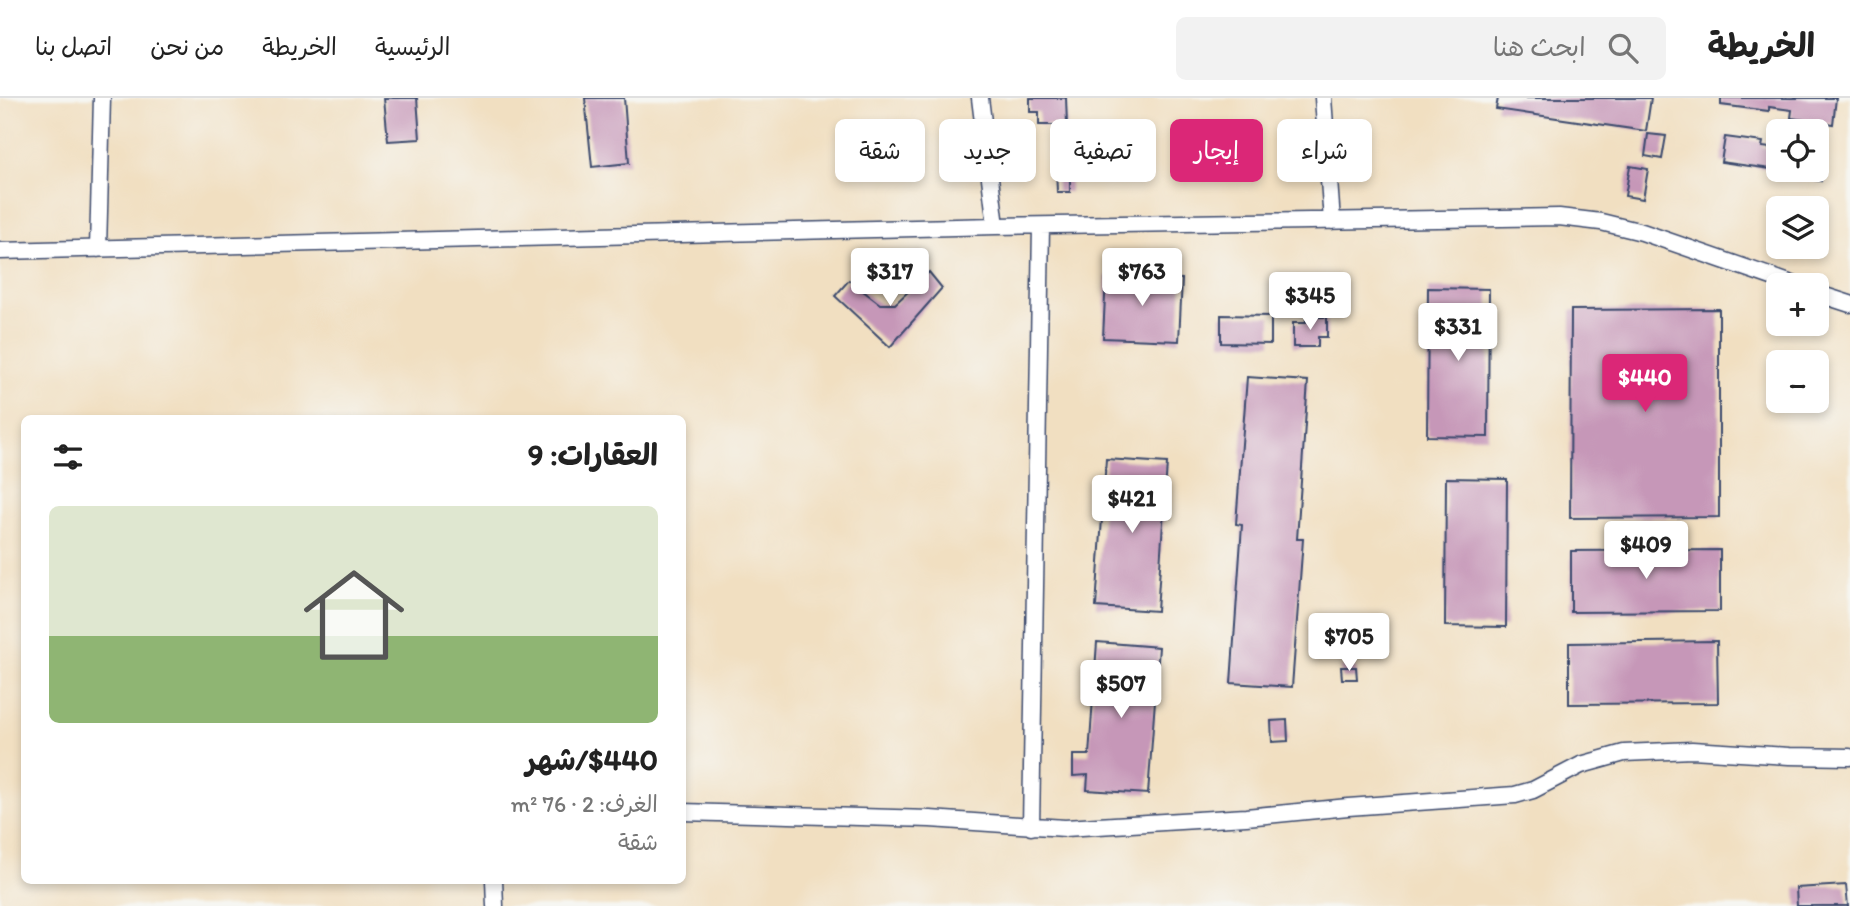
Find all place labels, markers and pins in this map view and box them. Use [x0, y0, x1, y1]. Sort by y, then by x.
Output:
pin: $317 [849, 248, 931, 308]
pin: $763 [1101, 248, 1183, 308]
pin: $345 [1269, 272, 1351, 332]
pin: $331 [1417, 303, 1499, 363]
pin: $440 [1604, 354, 1686, 414]
pin: $421 [1091, 476, 1173, 535]
pin: $409 [1605, 522, 1687, 581]
pin: $705 [1308, 614, 1390, 673]
pin: $507 [1080, 660, 1162, 720]

